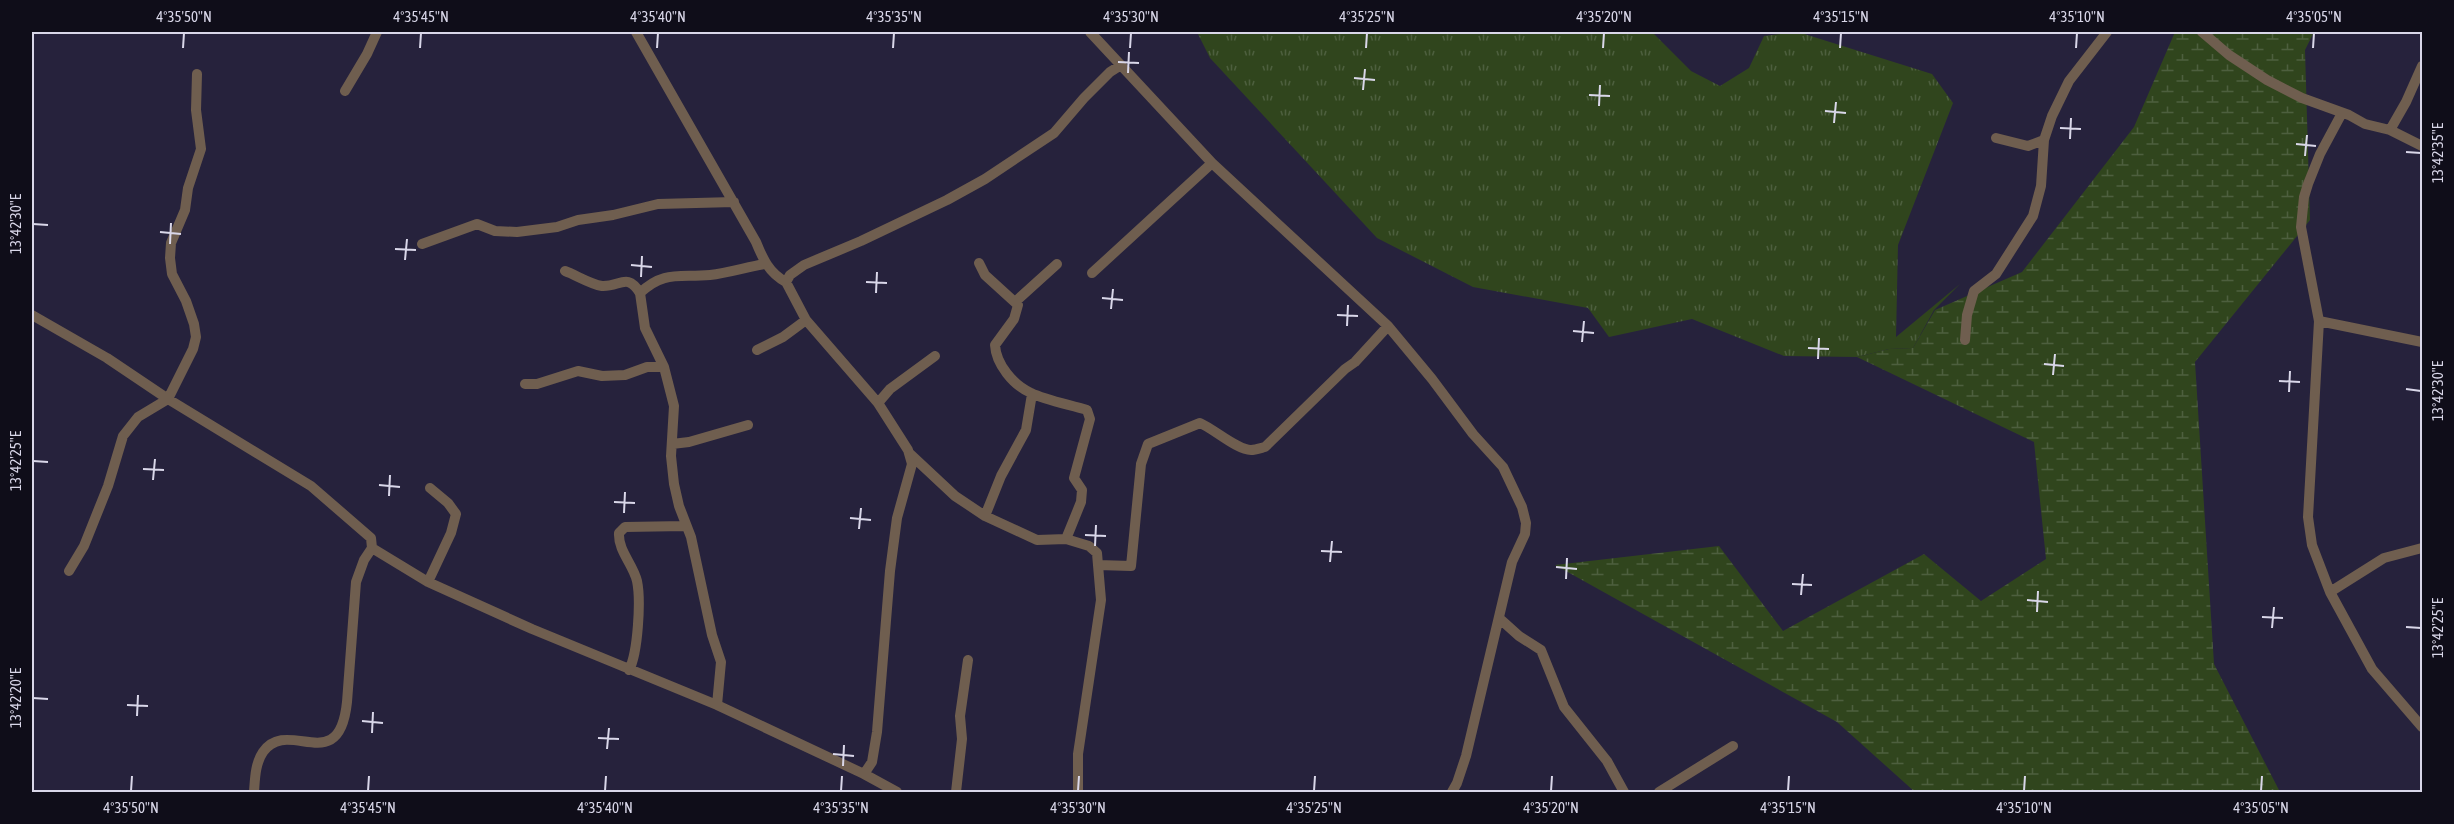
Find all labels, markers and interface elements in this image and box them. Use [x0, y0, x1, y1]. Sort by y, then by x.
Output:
text: 4°35'50"N [156, 8, 212, 25]
text: 4°35'45"N [393, 8, 449, 25]
text: 4°35'40"N [630, 8, 686, 25]
text: 4°35'35"N [866, 8, 922, 25]
text: 4°35'30"N [1103, 8, 1159, 25]
text: 4°35'25"N [1339, 8, 1395, 25]
text: 4°35'20"N [1576, 8, 1632, 25]
text: 4°35'15"N [1813, 8, 1869, 25]
text: 4°35'10"N [2049, 8, 2105, 25]
text: 4°35'05"N [2286, 8, 2342, 25]
text: 13°42'35"E [2429, 122, 2446, 183]
text: 13°42'30"E [7, 193, 24, 254]
text: 13°42'30"E [2429, 360, 2446, 421]
text: 13°42'25"E [7, 430, 24, 491]
text: 13°42'25"E [2429, 597, 2446, 658]
text: 13°42'20"E [7, 667, 24, 728]
text: 4°35'50"N [103, 799, 159, 816]
text: 4°35'45"N [340, 799, 396, 816]
text: 4°35'40"N [577, 799, 633, 816]
text: 4°35'35"N [813, 799, 869, 816]
text: 4°35'30"N [1050, 799, 1106, 816]
text: 4°35'25"N [1286, 799, 1342, 816]
text: 4°35'20"N [1523, 799, 1579, 816]
text: 4°35'15"N [1760, 799, 1816, 816]
text: 4°35'10"N [1996, 799, 2052, 816]
text: 4°35'05"N [2233, 799, 2289, 816]

